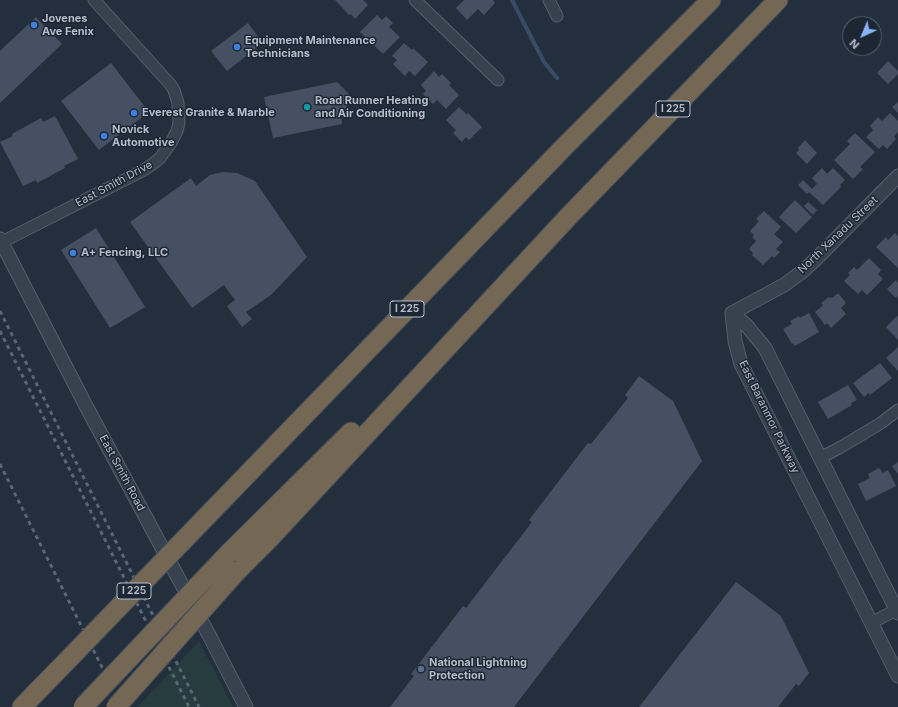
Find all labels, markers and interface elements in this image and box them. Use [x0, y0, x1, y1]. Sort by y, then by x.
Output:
place label: Jovenes Ave Fenix [42, 12, 94, 38]
north arrow [842, 16, 882, 56]
marker: Jovenes Ave Fenix [29, 20, 39, 30]
place label: Equipment Maintenance Technicians [245, 34, 375, 60]
text: N [846, 36, 862, 52]
marker: Equipment Maintenance Technicians [232, 42, 242, 52]
place label: Road Runner Heating and Air Conditioning [315, 94, 428, 120]
road number: I 225 [656, 101, 690, 117]
marker: Road Runner Heating and Air Conditioning [302, 102, 312, 112]
place label: Everest Granite & Marble [142, 106, 275, 120]
marker: Everest Granite & Marble [129, 108, 139, 118]
place label: Novick Automotive [112, 123, 174, 149]
marker: Novick Automotive [99, 131, 109, 141]
street label: East Smith Drive [73, 158, 155, 210]
street label: North Xanadu Street [795, 194, 881, 276]
place label: A+ Fencing, LLC [81, 246, 168, 260]
marker: A+ Fencing, LLC [68, 248, 78, 258]
road number: I 225 [390, 301, 424, 317]
street label: East Baranmor Parkway [736, 359, 802, 475]
street label: East Smith Road [96, 433, 148, 513]
road number: I 225 [117, 583, 151, 599]
place label: National Lightning Protection [429, 656, 527, 682]
marker: National Lightning Protection [416, 664, 426, 674]

